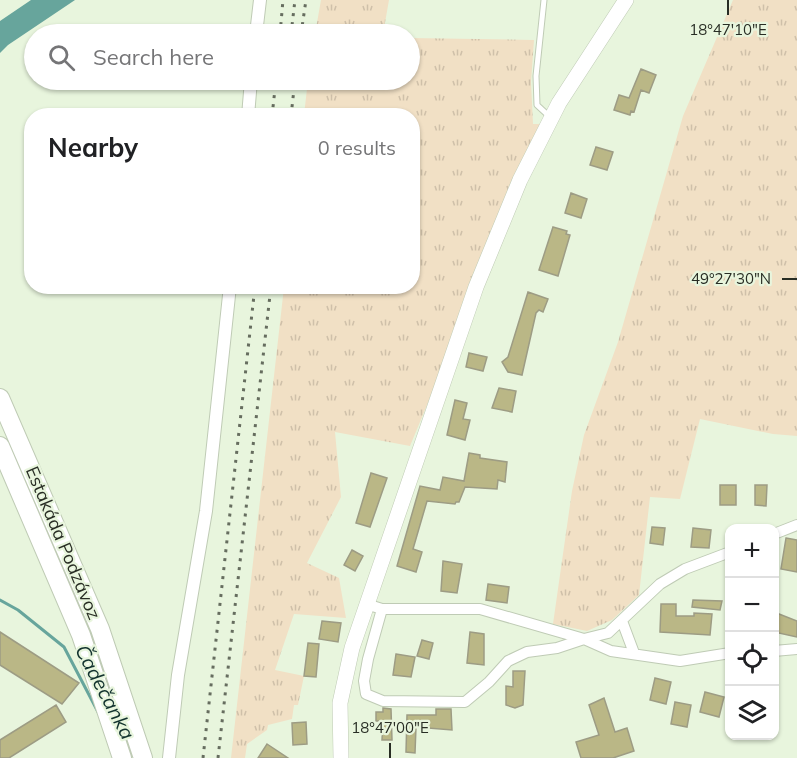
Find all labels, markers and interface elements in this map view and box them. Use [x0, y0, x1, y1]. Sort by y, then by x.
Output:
text: 18°47'10"E [689, 20, 767, 39]
search box [24, 24, 420, 90]
icon: search [45, 41, 78, 74]
text: Search here [93, 43, 214, 71]
text: Nearby [48, 131, 138, 164]
text: 0 results [318, 135, 396, 160]
text: 49°27'30"N [691, 269, 771, 288]
street label: Estakáda Podzávoz [21, 463, 106, 623]
map controls [725, 524, 779, 740]
button: + [725, 524, 779, 578]
button: − [725, 578, 779, 632]
button: locate [725, 632, 779, 686]
water label: Čadečanka [70, 640, 141, 744]
button: layers [725, 686, 779, 740]
text: 18°47'00"E [351, 718, 429, 737]

